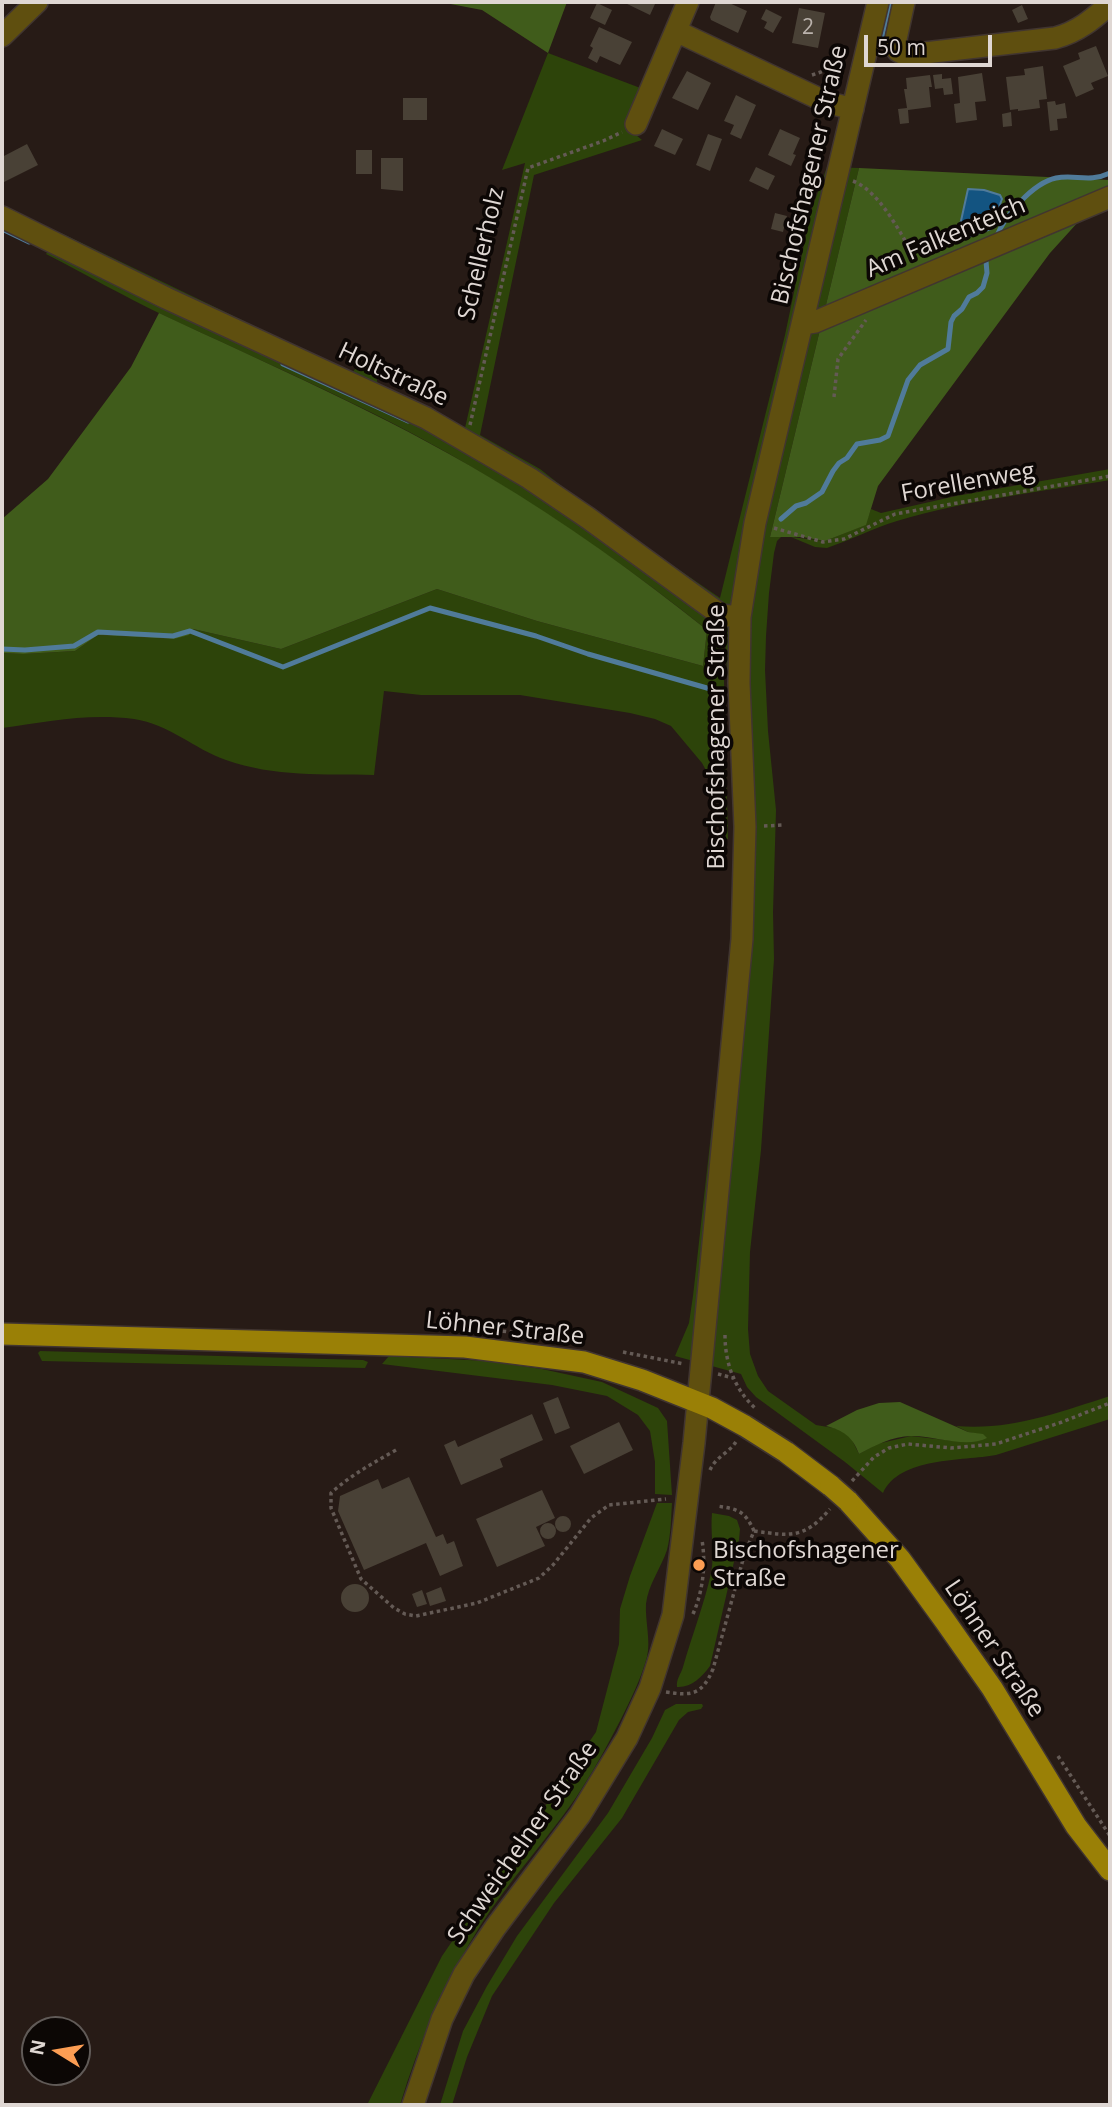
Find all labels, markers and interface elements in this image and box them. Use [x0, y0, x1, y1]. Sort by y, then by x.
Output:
house number: 2 [802, 15, 814, 41]
scale bar [867, 21, 995, 65]
text: 50 m [877, 33, 926, 61]
street label: Bischofshagener Straße [766, 43, 854, 307]
street label: Schellerholz [453, 185, 511, 323]
street label: Am Falkenteich [862, 191, 1030, 285]
street label: Holtstraße [333, 337, 453, 413]
street label: Forellenweg [899, 457, 1037, 509]
street label: Bischofshagener Straße [703, 604, 731, 870]
street label: Löhner Straße [424, 1306, 586, 1352]
place label: Bischofshagener Straße [713, 1537, 899, 1593]
marker: Bischofshagener Straße [691, 1557, 707, 1573]
street label: Löhner Straße [938, 1575, 1050, 1723]
street label: Schweichelner Straße [442, 1736, 604, 1950]
north arrow [21, 2016, 91, 2086]
text: N [23, 2037, 52, 2057]

